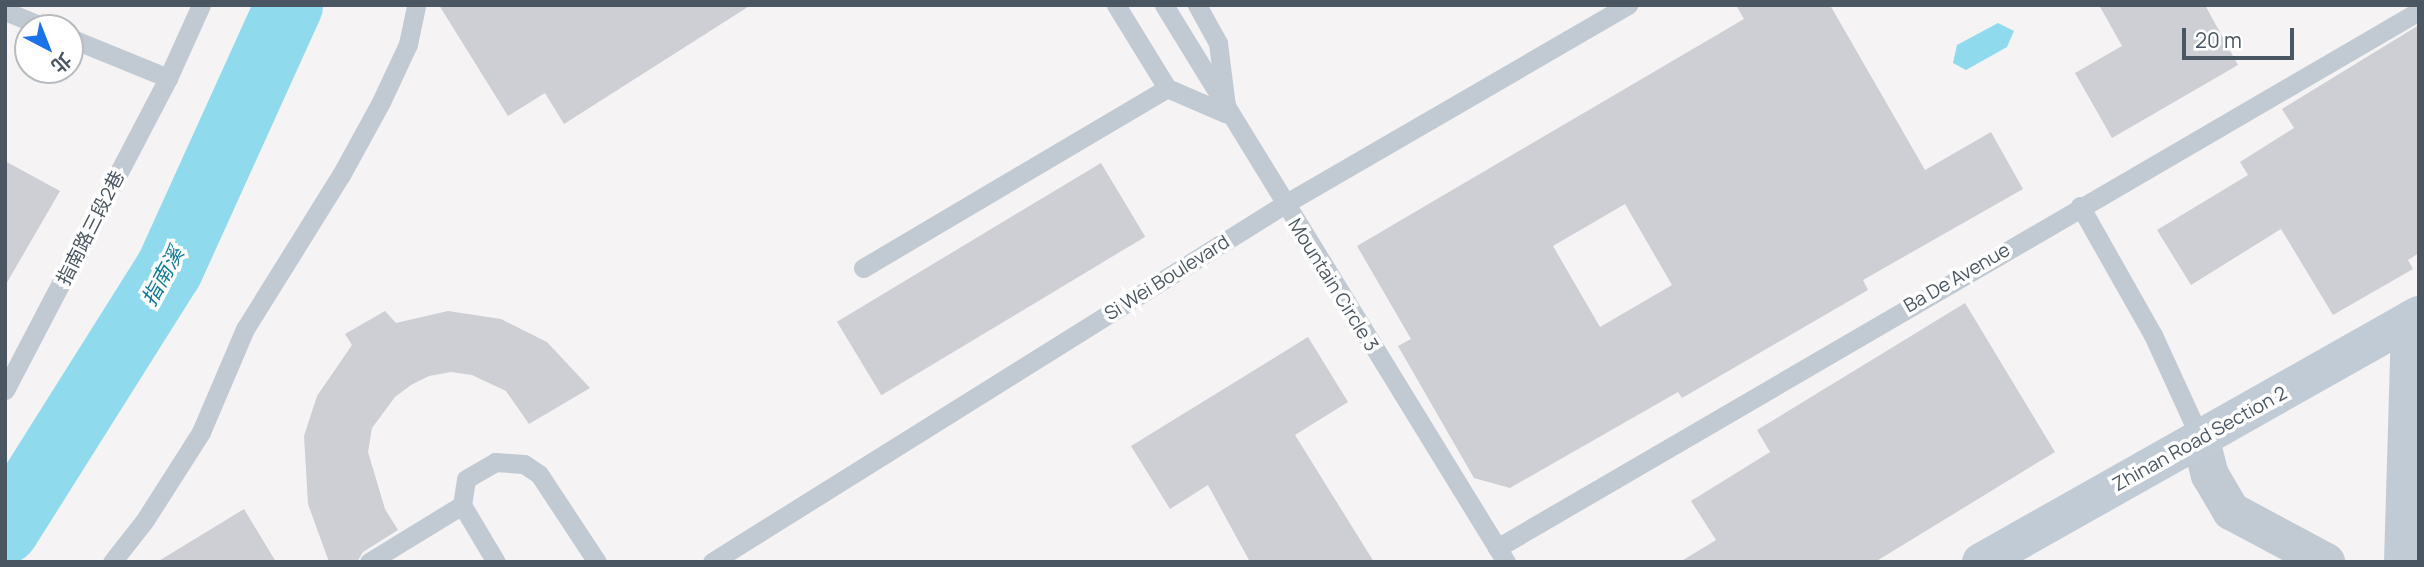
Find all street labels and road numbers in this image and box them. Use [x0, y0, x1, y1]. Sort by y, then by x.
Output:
street label: 指南路三段2巷 [53, 167, 129, 289]
street label: Mountain Circle 3 [1283, 214, 1383, 356]
street label: Si Wei Boulevard [1100, 230, 1234, 326]
street label: Ba De Avenue [1900, 238, 2014, 318]
street label: Zhinan Road Section 2 [2109, 382, 2291, 496]

